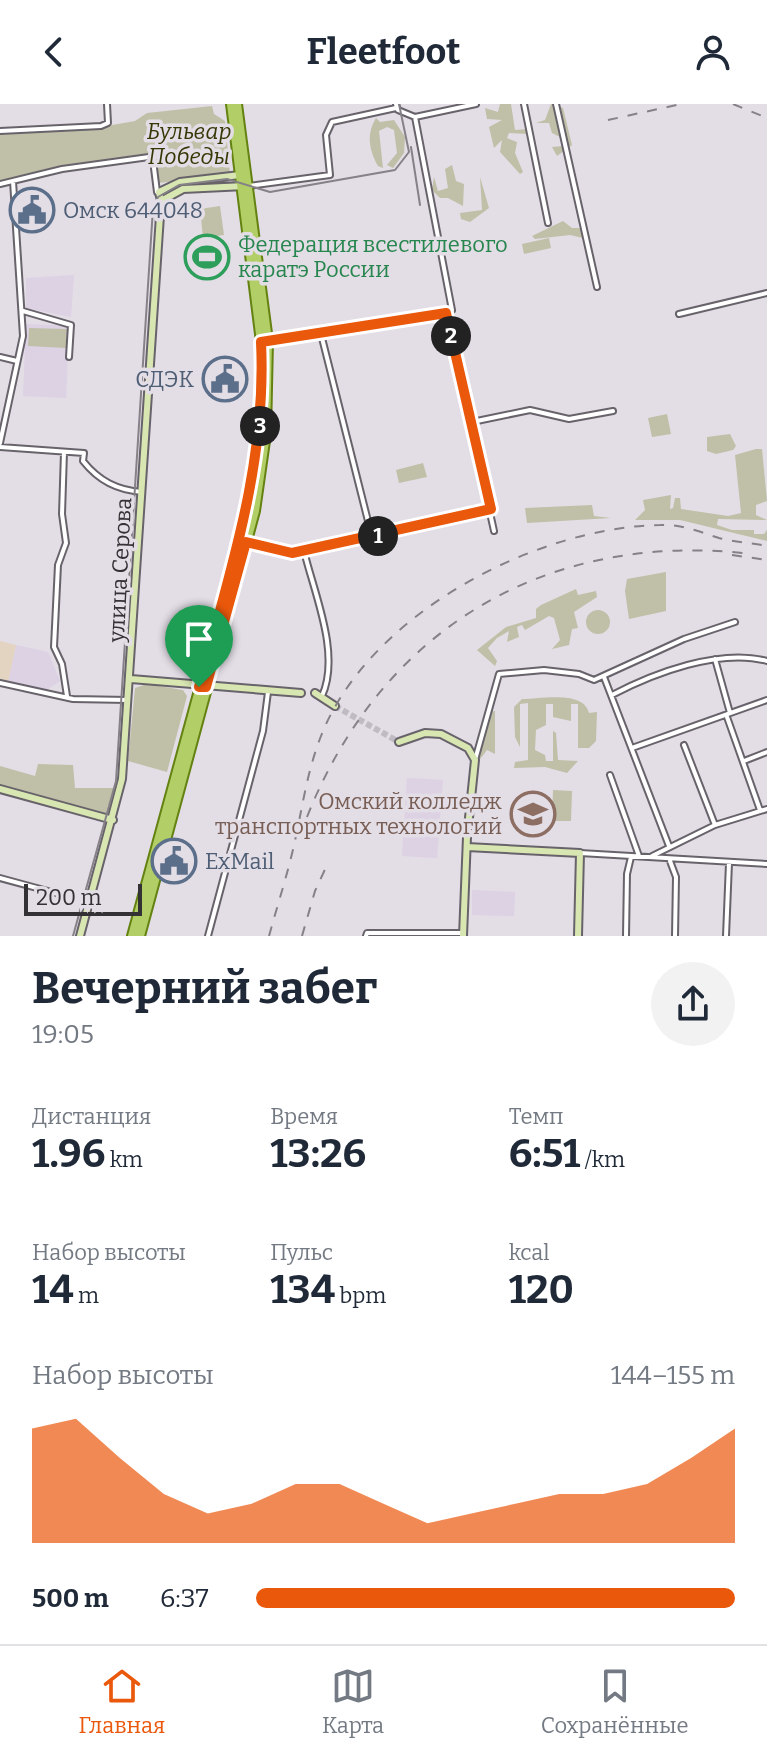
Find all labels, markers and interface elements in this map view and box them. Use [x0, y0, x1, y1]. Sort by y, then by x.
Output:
icon: back [32, 30, 76, 74]
text: Fleetfoot [306, 30, 461, 74]
icon: person [691, 30, 735, 74]
park label: Бульвар Победы [147, 118, 231, 170]
public building icon: Омск 644048 [8, 186, 56, 234]
place label: Омск 644048 [63, 197, 203, 224]
place label: Федерация всестилевого каратэ России [238, 231, 508, 283]
sports icon: Федерация всестилевого каратэ России [183, 233, 231, 281]
pin: 2 [431, 316, 471, 356]
text: 2 [445, 322, 457, 349]
public building icon: СДЭК [201, 355, 249, 403]
place label: СДЭК [135, 366, 194, 393]
pin: 3 [240, 406, 280, 446]
text: 3 [254, 412, 266, 439]
street label: улица Серова [103, 497, 137, 644]
pin: 1 [358, 516, 398, 556]
text: 1 [373, 522, 383, 549]
pin [165, 605, 233, 687]
icon: arrive [177, 617, 221, 661]
place label: Омский колледж транспортных технологий [215, 788, 502, 840]
school or university icon: Омский колледж транспортных технологий [509, 790, 557, 838]
public building icon: ExMail [150, 837, 198, 885]
place label: ExMail [205, 848, 274, 875]
scale bar [24, 880, 142, 916]
text: 200 m [36, 884, 102, 911]
text: Вечерний забег [32, 962, 377, 1015]
button: share [651, 962, 735, 1046]
text: 19:05 [32, 1019, 94, 1050]
text: Дистанция [32, 1103, 151, 1130]
text: Время [270, 1103, 338, 1130]
text: Темп [509, 1103, 564, 1130]
text: 1.96 [32, 1130, 105, 1178]
text: 13:26 [270, 1130, 366, 1178]
text: 6:51 [509, 1130, 580, 1178]
text: km [105, 1146, 143, 1173]
text: /km [580, 1146, 625, 1173]
text: Набор высоты [32, 1239, 186, 1266]
text: Пульс [270, 1239, 333, 1266]
text: kcal [509, 1239, 550, 1266]
text: 14 [32, 1266, 74, 1314]
text: 134 [270, 1266, 335, 1314]
text: 120 [509, 1266, 574, 1314]
text: m [74, 1282, 99, 1309]
text: bpm [335, 1282, 386, 1309]
text: Набор высоты [32, 1360, 214, 1391]
text: 144–155 m [611, 1360, 735, 1391]
text: 500 m [32, 1583, 109, 1614]
text: 6:37 [160, 1583, 209, 1614]
tab: Главная [78, 1664, 165, 1739]
tab: Карта [322, 1664, 384, 1739]
tab: Сохранённые [541, 1664, 689, 1739]

